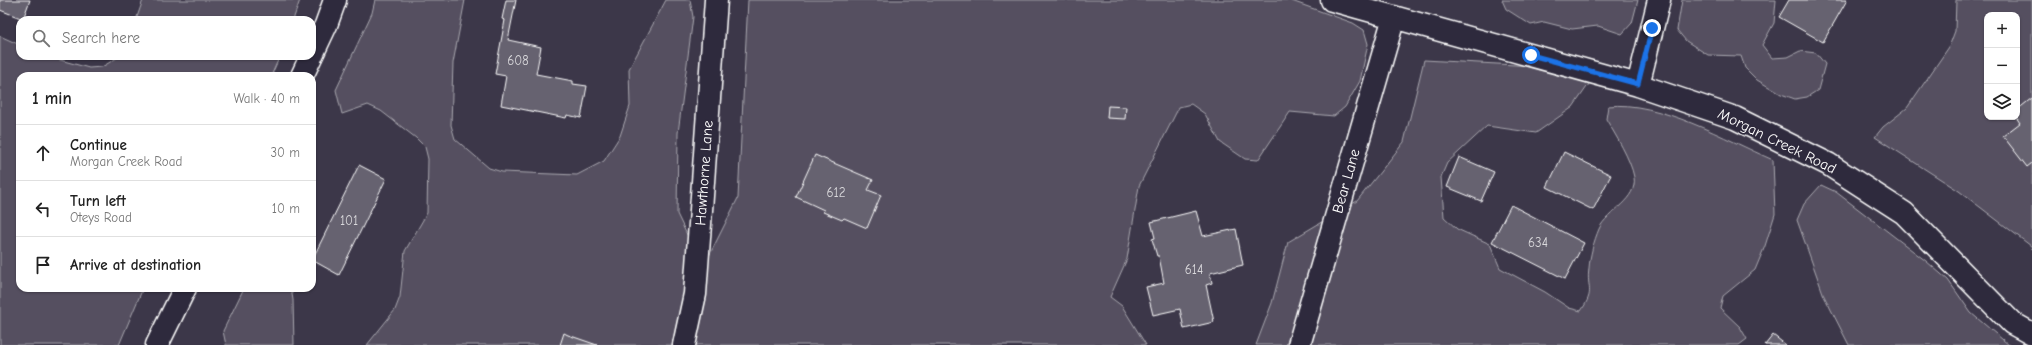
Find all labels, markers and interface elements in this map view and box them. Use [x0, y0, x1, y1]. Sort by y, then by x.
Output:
map controls [1984, 12, 2020, 120]
button: + [1984, 12, 2020, 48]
search box [16, 16, 316, 60]
route end [1643, 19, 1661, 37]
icon: search [30, 27, 52, 49]
text: Search here [62, 29, 140, 47]
route start [1522, 46, 1540, 64]
button: − [1984, 48, 2020, 84]
house number: 608 [507, 53, 529, 68]
button: layers [1984, 84, 2020, 120]
text: 1 min [32, 89, 72, 108]
text: Walk · 40 m [233, 91, 300, 106]
street label: Morgan Creek Road [1715, 105, 1839, 177]
street label: Hawthorne Lane [691, 119, 717, 226]
text: Continue [70, 136, 127, 154]
icon: ahead [32, 142, 54, 164]
text: 30 m [270, 145, 300, 160]
street label: Bear Lane [1328, 146, 1364, 215]
text: Morgan Creek Road [70, 154, 182, 169]
house number: 612 [827, 185, 846, 200]
text: Turn left [70, 192, 126, 210]
icon: left [32, 198, 54, 220]
text: 10 m [272, 201, 300, 216]
text: Oteys Road [70, 210, 132, 225]
house number: 101 [340, 213, 358, 228]
house number: 634 [1528, 235, 1548, 250]
icon: arrive [32, 254, 54, 276]
text: Arrive at destination [70, 256, 201, 274]
house number: 614 [1185, 262, 1203, 277]

